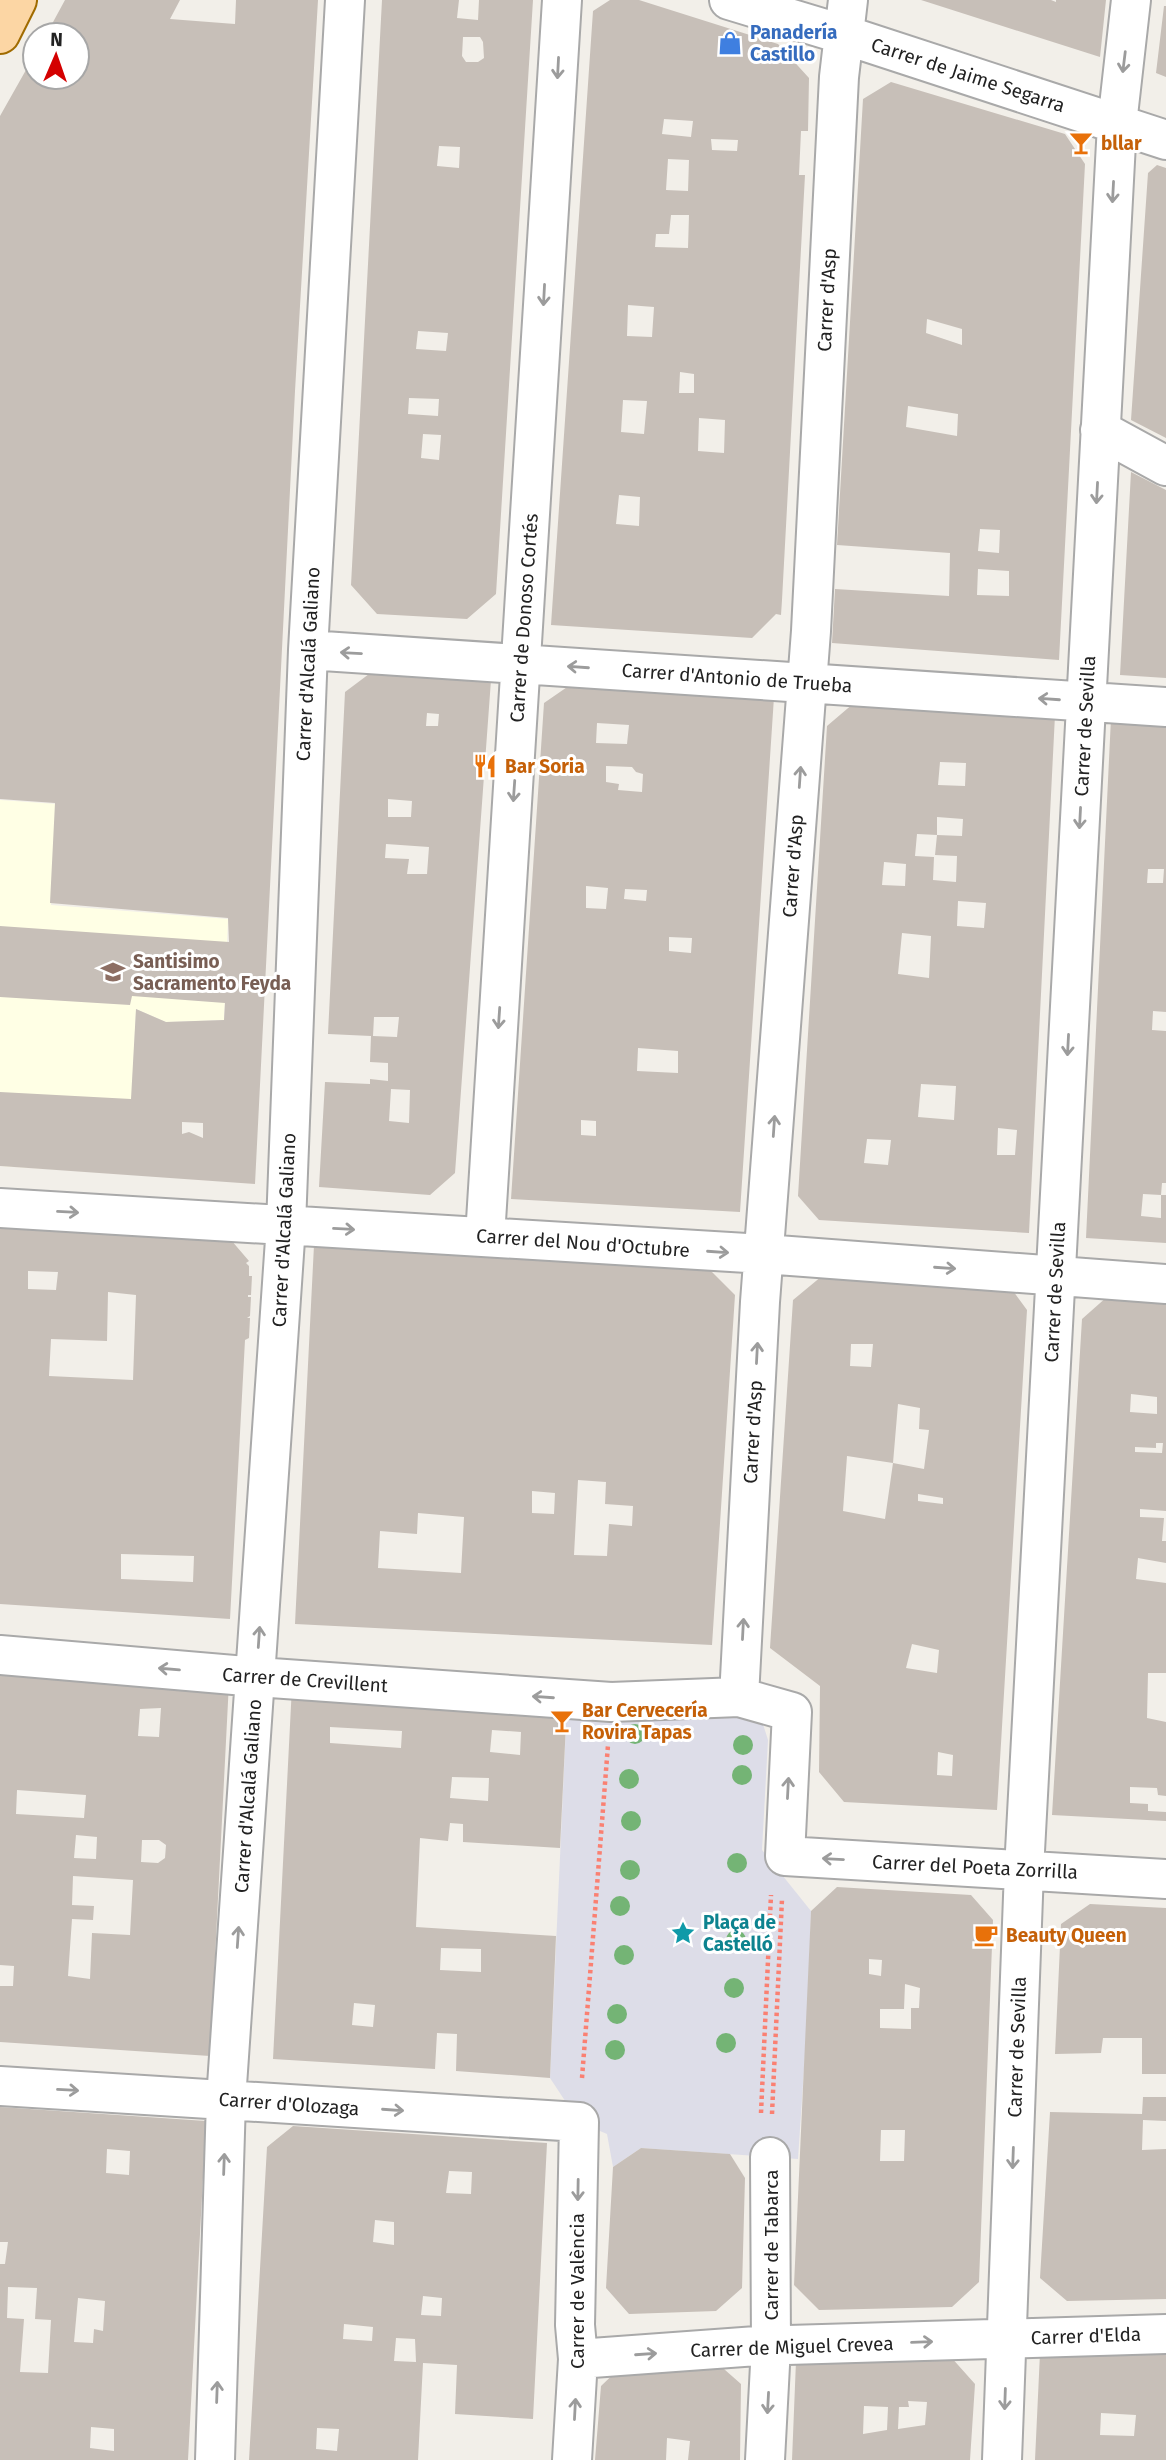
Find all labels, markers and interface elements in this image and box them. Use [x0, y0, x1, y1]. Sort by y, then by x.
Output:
north arrow [21, 21, 91, 91]
place label: Panadería Castillo [750, 21, 837, 66]
text: N [50, 28, 63, 51]
shop icon: Panadería Castillo [716, 29, 744, 57]
street label: Carrer de Jaime Segarra [868, 33, 1068, 117]
one-way arrow [1117, 50, 1130, 73]
one-way arrow [551, 56, 564, 79]
bar icon: bllar [1067, 129, 1095, 157]
place label: bllar [1101, 132, 1142, 155]
one-way arrow [1106, 181, 1119, 203]
street label: Carrer d'Asp [813, 248, 841, 352]
one-way arrow [537, 283, 550, 306]
one-way arrow [1090, 481, 1103, 504]
street label: Carrer de Donoso Cortés [505, 513, 543, 723]
street label: Carrer d'Alcalá Galiano [291, 566, 325, 762]
one-way arrow [340, 646, 362, 659]
street label: Carrer de Sevilla [1070, 655, 1100, 797]
street label: Carrer d'Antonio de Trueba [621, 658, 853, 698]
one-way arrow [567, 660, 589, 673]
one-way arrow [1038, 692, 1061, 705]
restaurant icon: Bar Soria [471, 752, 499, 780]
place label: Bar Soria [505, 755, 585, 778]
one-way arrow [794, 766, 807, 789]
one-way arrow [507, 779, 520, 802]
one-way arrow [1073, 806, 1086, 829]
street label: Carrer d'Asp [778, 814, 808, 918]
place label: Santisimo Sacramento Feyda [133, 950, 291, 995]
school or university icon: Santisimo Sacramento Feyda [99, 958, 127, 986]
one-way arrow [492, 1007, 505, 1029]
one-way arrow [1061, 1033, 1074, 1056]
one-way arrow [768, 1115, 781, 1138]
street label: Carrer d'Alcalá Galiano [267, 1132, 301, 1328]
one-way arrow [56, 1206, 79, 1219]
street label: Carrer de Sevilla [1040, 1221, 1070, 1363]
one-way arrow [332, 1222, 355, 1235]
street label: Carrer del Nou d'Octubre [475, 1224, 691, 1262]
one-way arrow [706, 1246, 729, 1259]
one-way arrow [933, 1262, 956, 1275]
one-way arrow [751, 1342, 764, 1365]
street label: Carrer d'Asp [739, 1380, 767, 1484]
one-way arrow [736, 1618, 749, 1641]
one-way arrow [253, 1626, 266, 1649]
one-way arrow [158, 1663, 181, 1676]
street label: Carrer de Crevillent [221, 1663, 389, 1697]
one-way arrow [532, 1690, 554, 1703]
street label: Carrer d'Alcalá Galiano [230, 1698, 266, 1894]
place label: Bar Cervecería Rovira Tapas [582, 1699, 708, 1744]
bar icon: Bar Cervecería Rovira Tapas [548, 1707, 576, 1735]
one-way arrow [782, 1777, 795, 1800]
street label: Carrer del Poeta Zorrilla [872, 1850, 1078, 1884]
one-way arrow [823, 1852, 845, 1865]
place label: Plaça de Castelló [703, 1911, 776, 1956]
place icon: Plaça de Castelló [669, 1919, 697, 1947]
cafe icon: Beauty Queen [972, 1921, 1000, 1949]
place label: Beauty Queen [1006, 1924, 1127, 1947]
one-way arrow [232, 1927, 245, 1949]
street label: Carrer de Sevilla [1003, 1976, 1031, 2118]
one-way arrow [56, 2084, 79, 2097]
street label: Carrer d'Olozaga [218, 2088, 360, 2120]
one-way arrow [381, 2104, 404, 2117]
one-way arrow [1007, 2147, 1020, 2170]
one-way arrow [218, 2153, 231, 2176]
street label: Carrer de Tabarca [760, 2170, 783, 2321]
one-way arrow [571, 2178, 585, 2201]
street label: Carrer de València [566, 2213, 589, 2369]
street label: Carrer d'Elda [1030, 2323, 1142, 2349]
street label: Carrer de Miguel Crevea [690, 2332, 894, 2362]
one-way arrow [910, 2335, 933, 2349]
one-way arrow [634, 2347, 657, 2360]
one-way arrow [211, 2381, 224, 2404]
one-way arrow [998, 2388, 1011, 2411]
one-way arrow [761, 2391, 774, 2414]
one-way arrow [569, 2399, 582, 2421]

